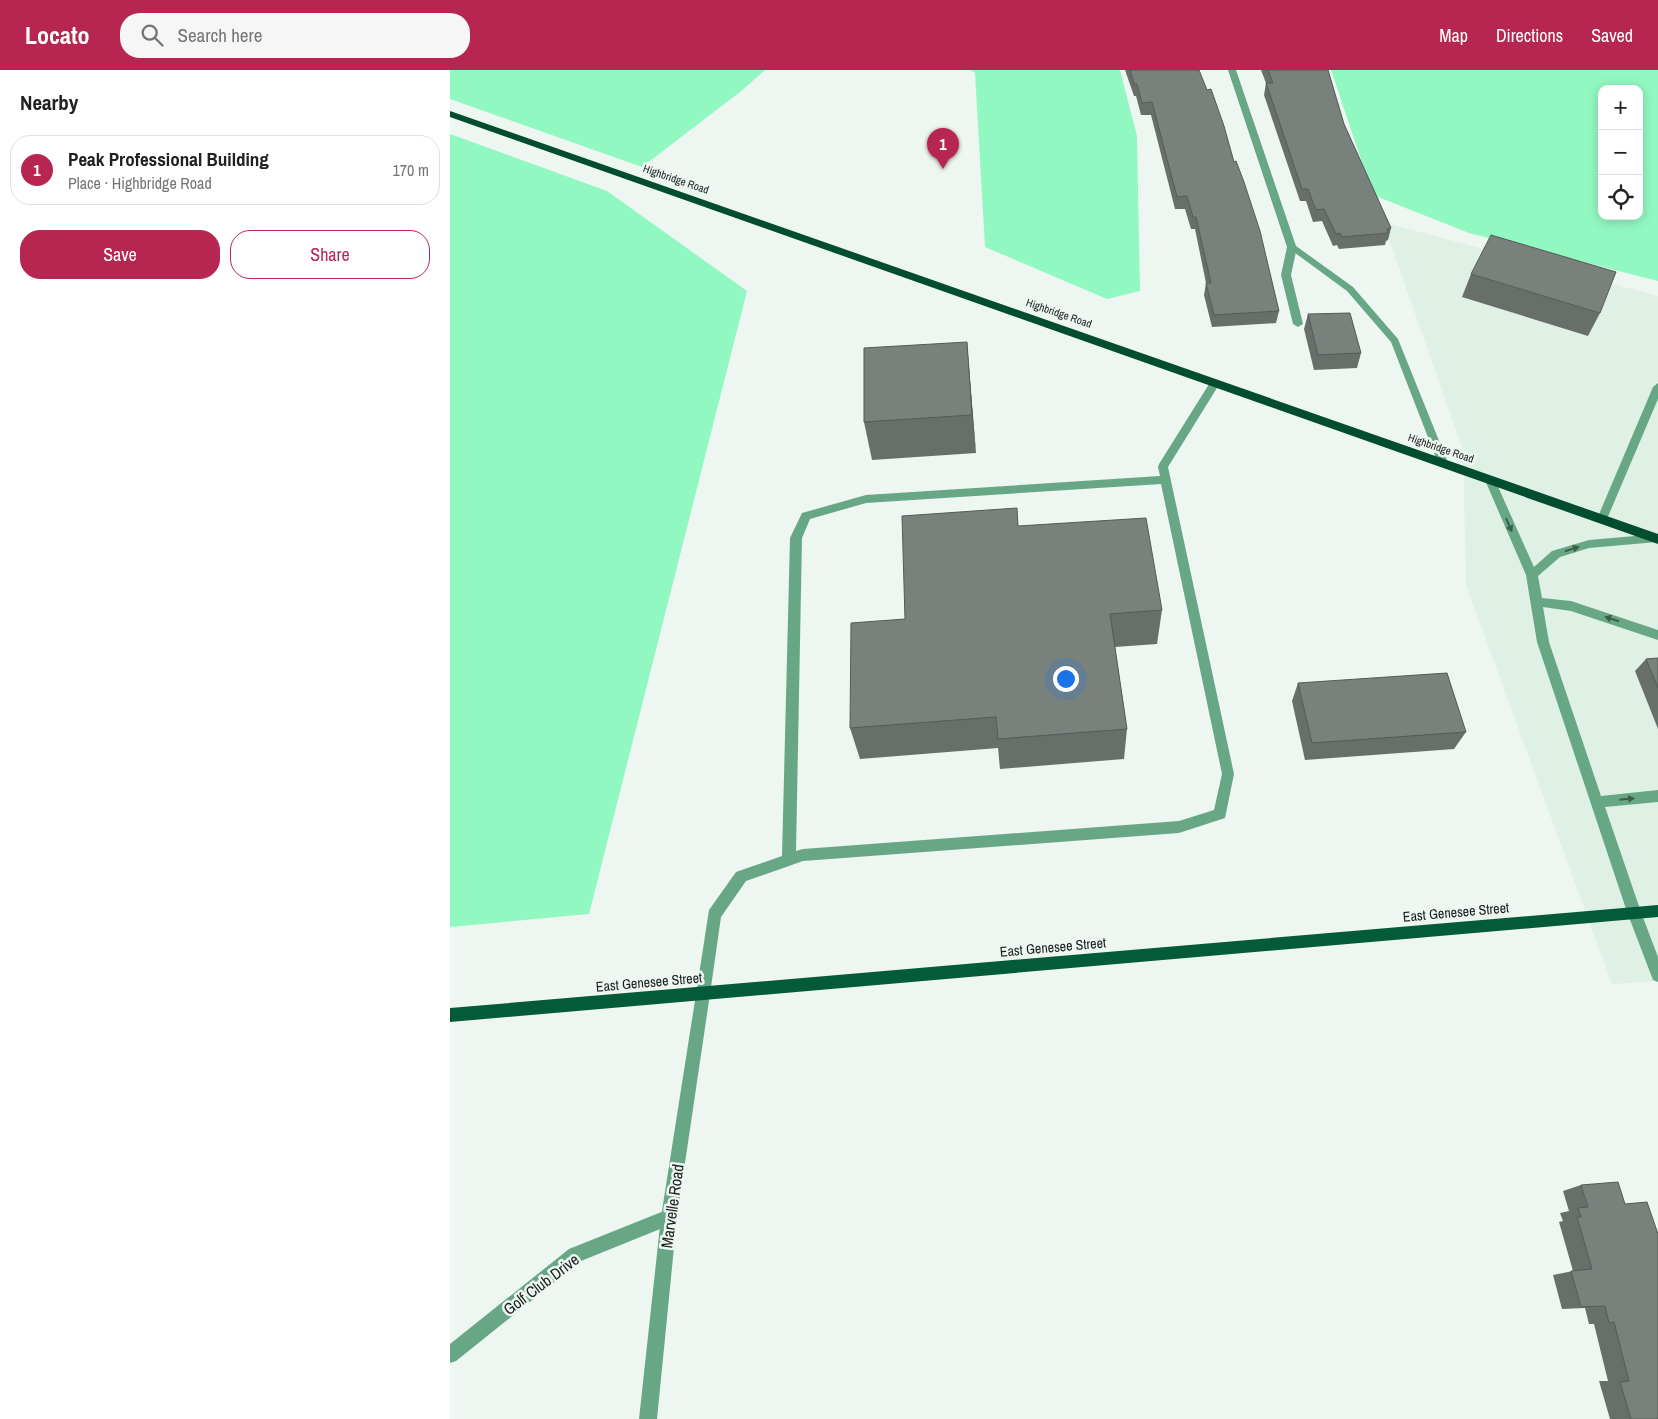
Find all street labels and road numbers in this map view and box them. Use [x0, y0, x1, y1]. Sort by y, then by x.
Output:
street label: Highbridge Road [641, 161, 711, 197]
street label: Highbridge Road [1024, 295, 1094, 331]
street label: Highbridge Road [1406, 430, 1476, 466]
street label: East Genesee Street [1402, 898, 1510, 926]
street label: East Genesee Street [999, 933, 1107, 961]
street label: East Genesee Street [595, 968, 703, 996]
street label: Marvelle Road [655, 1163, 689, 1249]
street label: Golf Club Drive [499, 1248, 583, 1320]

